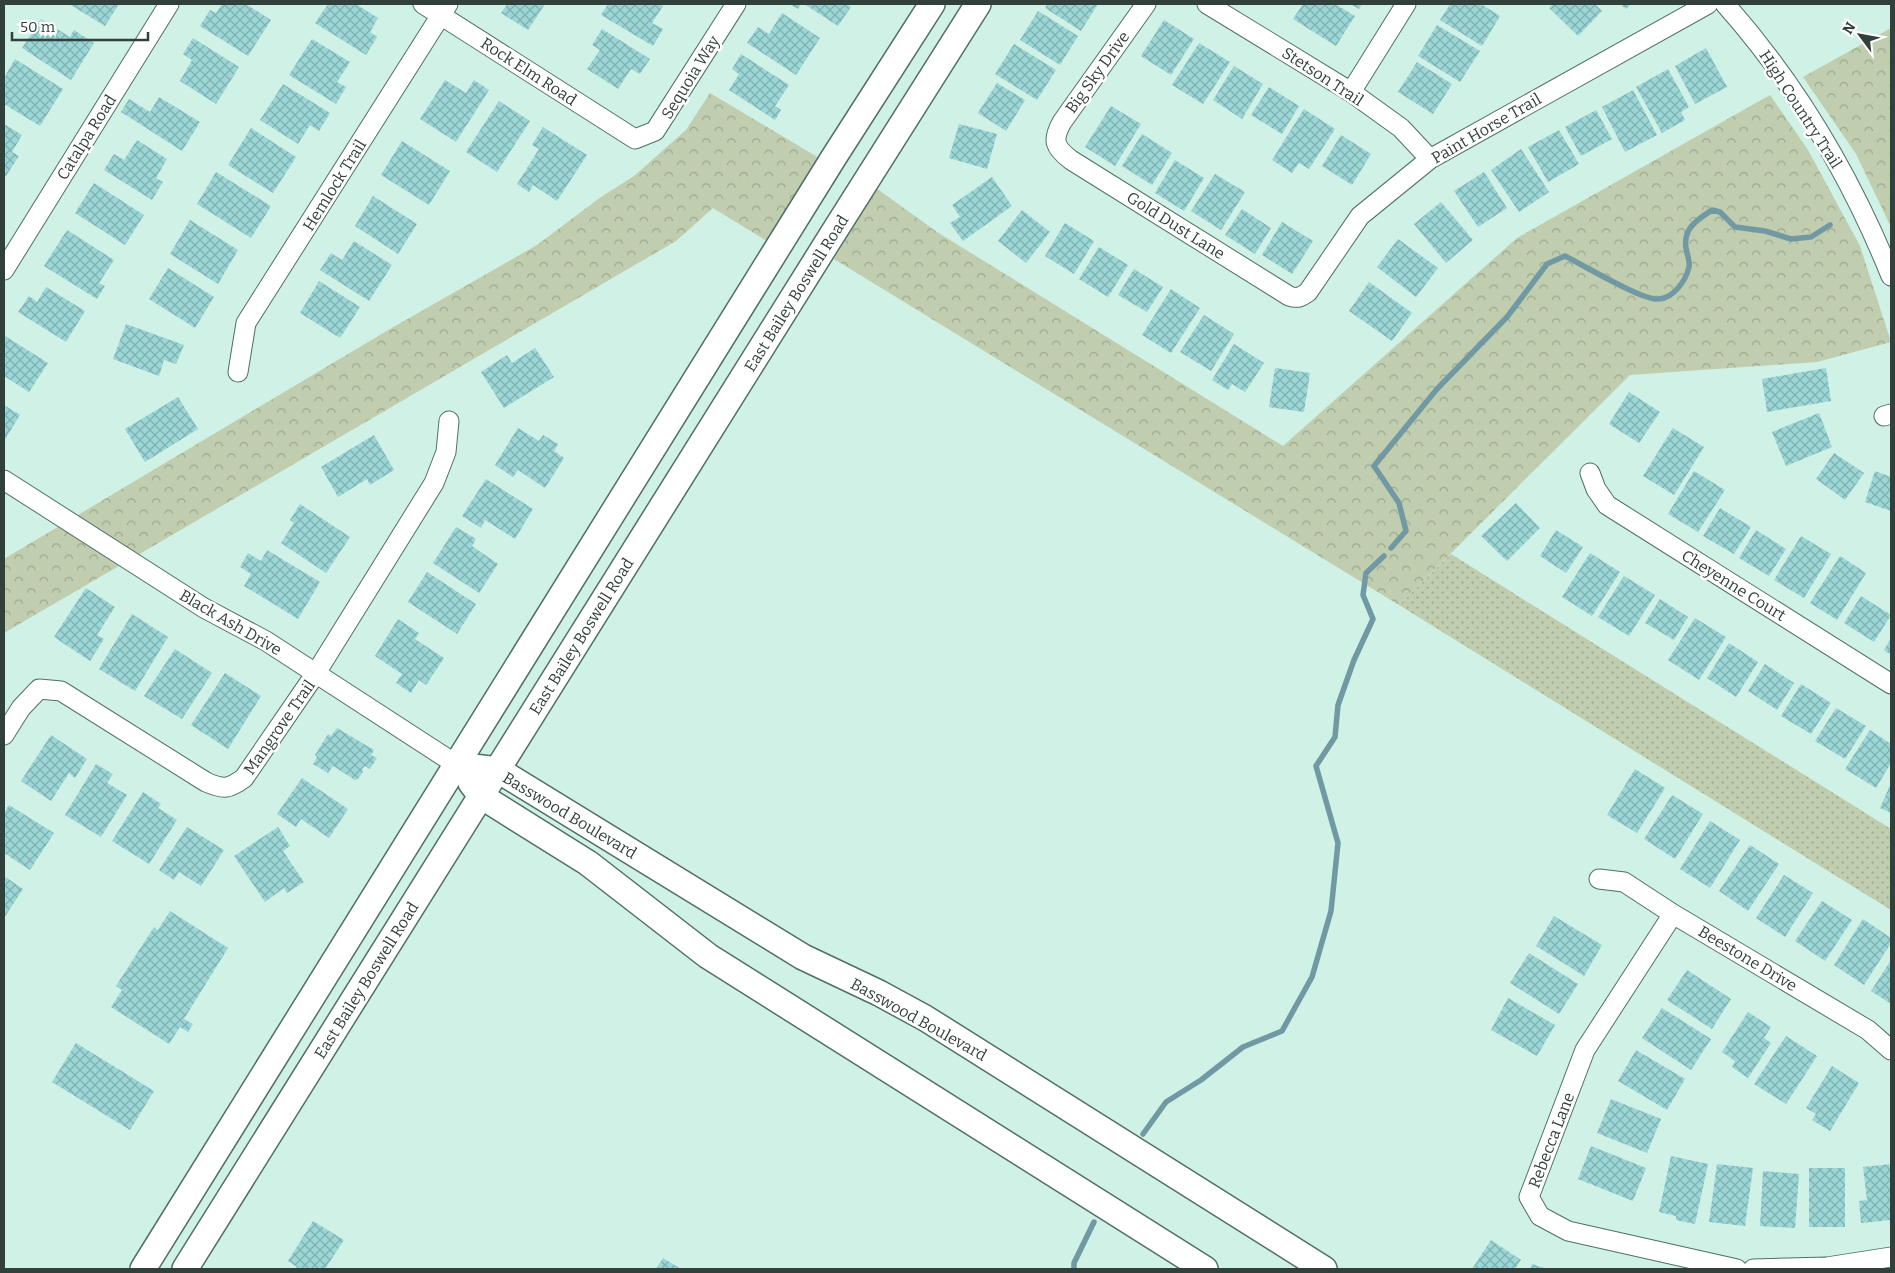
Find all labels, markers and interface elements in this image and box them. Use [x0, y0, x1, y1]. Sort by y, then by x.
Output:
scale bar [12, 10, 149, 42]
north arrow [1835, 10, 1885, 60]
text: 50 m [20, 18, 56, 36]
text: N [1839, 19, 1860, 37]
street label: Big Sky Drive [1061, 28, 1133, 117]
street label: Sequoia Way [657, 32, 724, 122]
street label: Rock Elm Road [477, 33, 581, 110]
street label: Stetson Trail [1278, 43, 1367, 110]
street label: High Country Trail [1755, 47, 1846, 172]
street label: Paint Horse Trail [1428, 89, 1545, 168]
street label: Catalpa Road [53, 91, 120, 183]
street label: Hemlock Trail [299, 136, 370, 234]
street label: Gold Dust Lane [1123, 188, 1228, 263]
street label: East Bailey Boswell Road [740, 211, 853, 375]
street label: Cheyenne Court [1678, 546, 1789, 625]
street label: East Bailey Boswell Road [525, 554, 638, 718]
street label: Black Ash Drive [176, 586, 285, 659]
street label: Mangrove Trail [240, 676, 319, 778]
street label: Basswood Boulevard [499, 768, 641, 863]
street label: East Bailey Boswell Road [310, 898, 423, 1062]
street label: Beestone Drive [1695, 922, 1800, 995]
street label: Basswood Boulevard [847, 974, 991, 1065]
street label: Rebecca Lane [1525, 1090, 1578, 1191]

